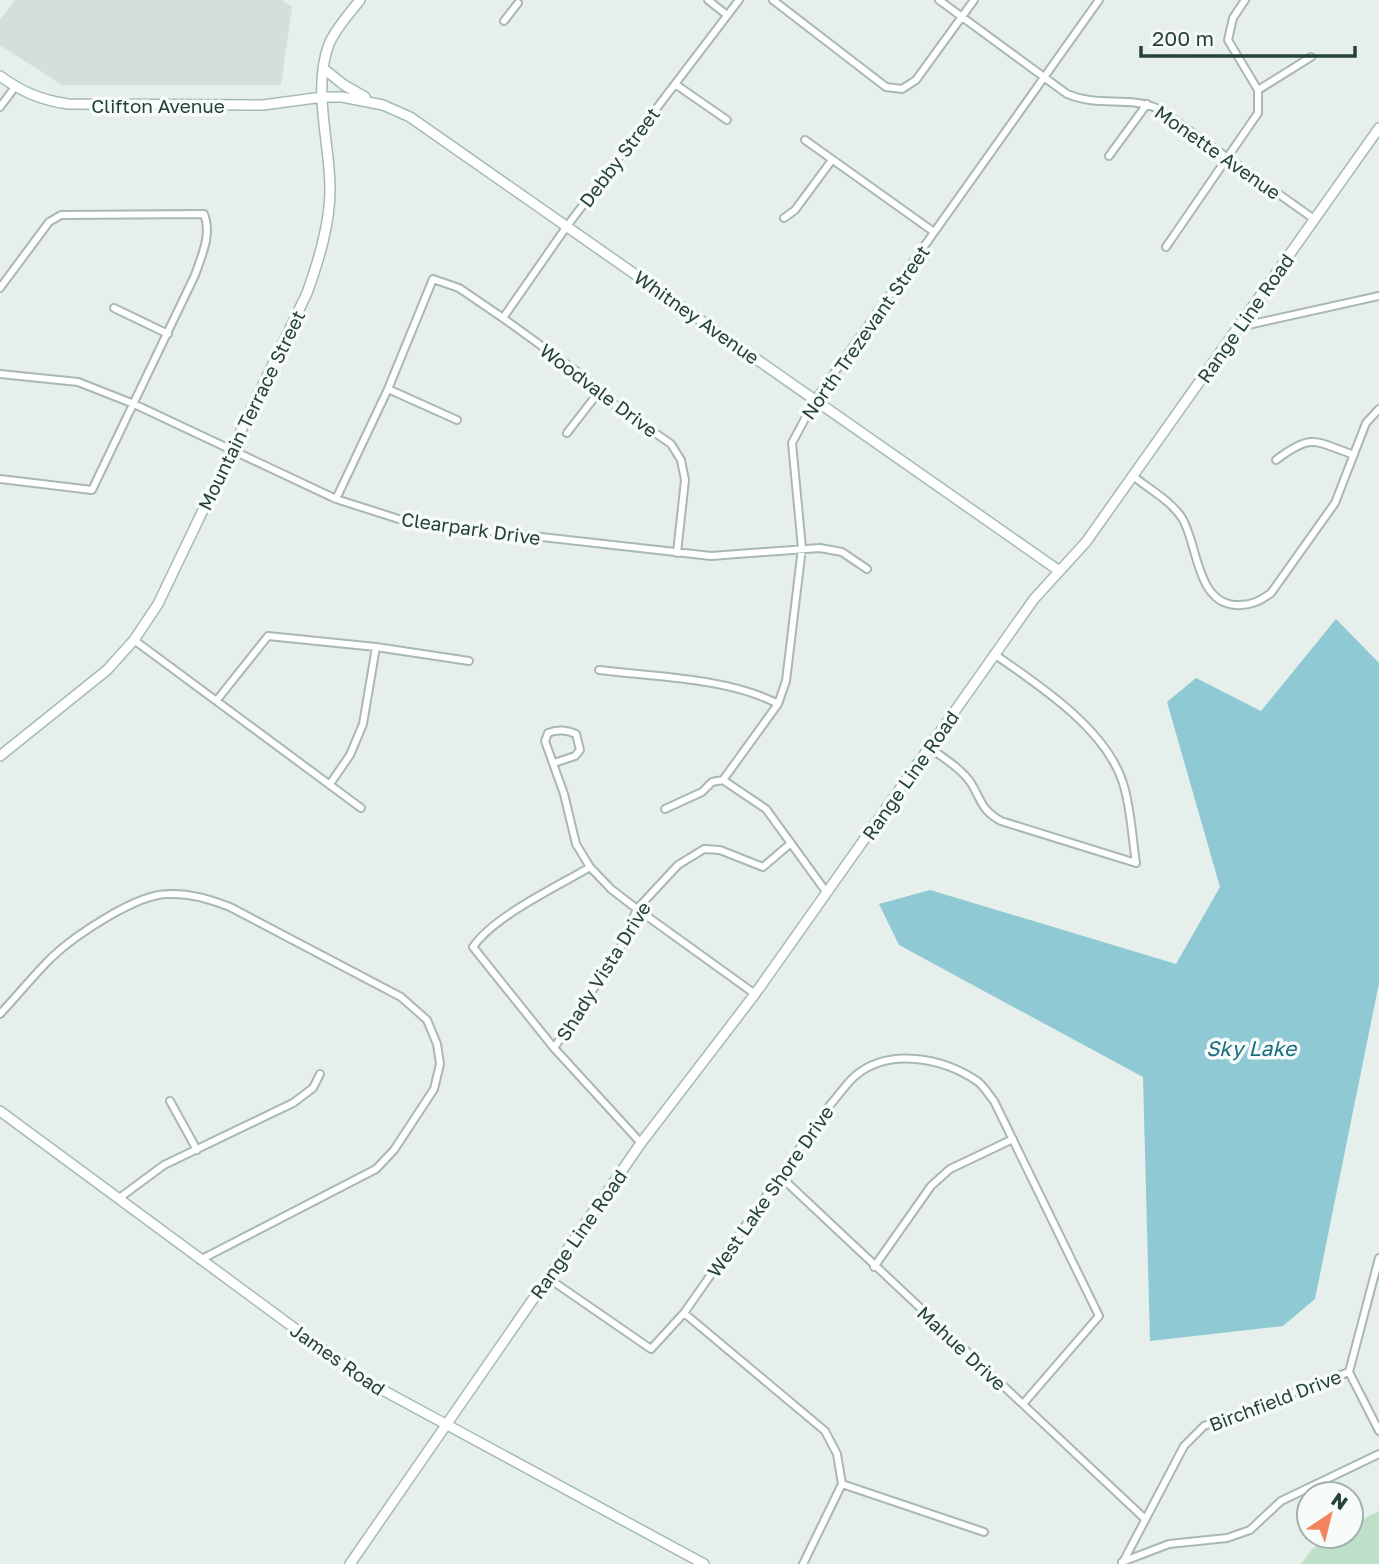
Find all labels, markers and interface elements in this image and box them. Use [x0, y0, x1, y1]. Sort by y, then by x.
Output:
scale bar [1141, 14, 1354, 58]
text: 200 m [1152, 25, 1214, 51]
street label: Clifton Avenue [91, 94, 225, 117]
street label: Monette Avenue [1151, 100, 1285, 204]
street label: Debby Street [574, 103, 664, 211]
street label: North Trezevant Street [796, 241, 934, 423]
street label: Range Line Road [1192, 249, 1298, 387]
street label: Whitney Avenue [630, 265, 764, 369]
street label: Mountain Terrace Street [193, 306, 309, 514]
street label: Woodvale Drive [536, 338, 662, 442]
street label: Clearpark Drive [400, 507, 542, 549]
street label: Range Line Road [857, 706, 963, 844]
street label: Shady Vista Drive [551, 897, 655, 1045]
water label: Sky Lake [1206, 1035, 1298, 1061]
street label: West Lake Shore Drive [702, 1101, 838, 1281]
street label: Range Line Road [525, 1165, 631, 1303]
street label: Mahue Drive [913, 1301, 1011, 1395]
street label: James Road [286, 1318, 390, 1400]
street label: Birchfield Drive [1206, 1364, 1344, 1436]
north arrow [1295, 1480, 1365, 1550]
text: N [1328, 1487, 1353, 1514]

